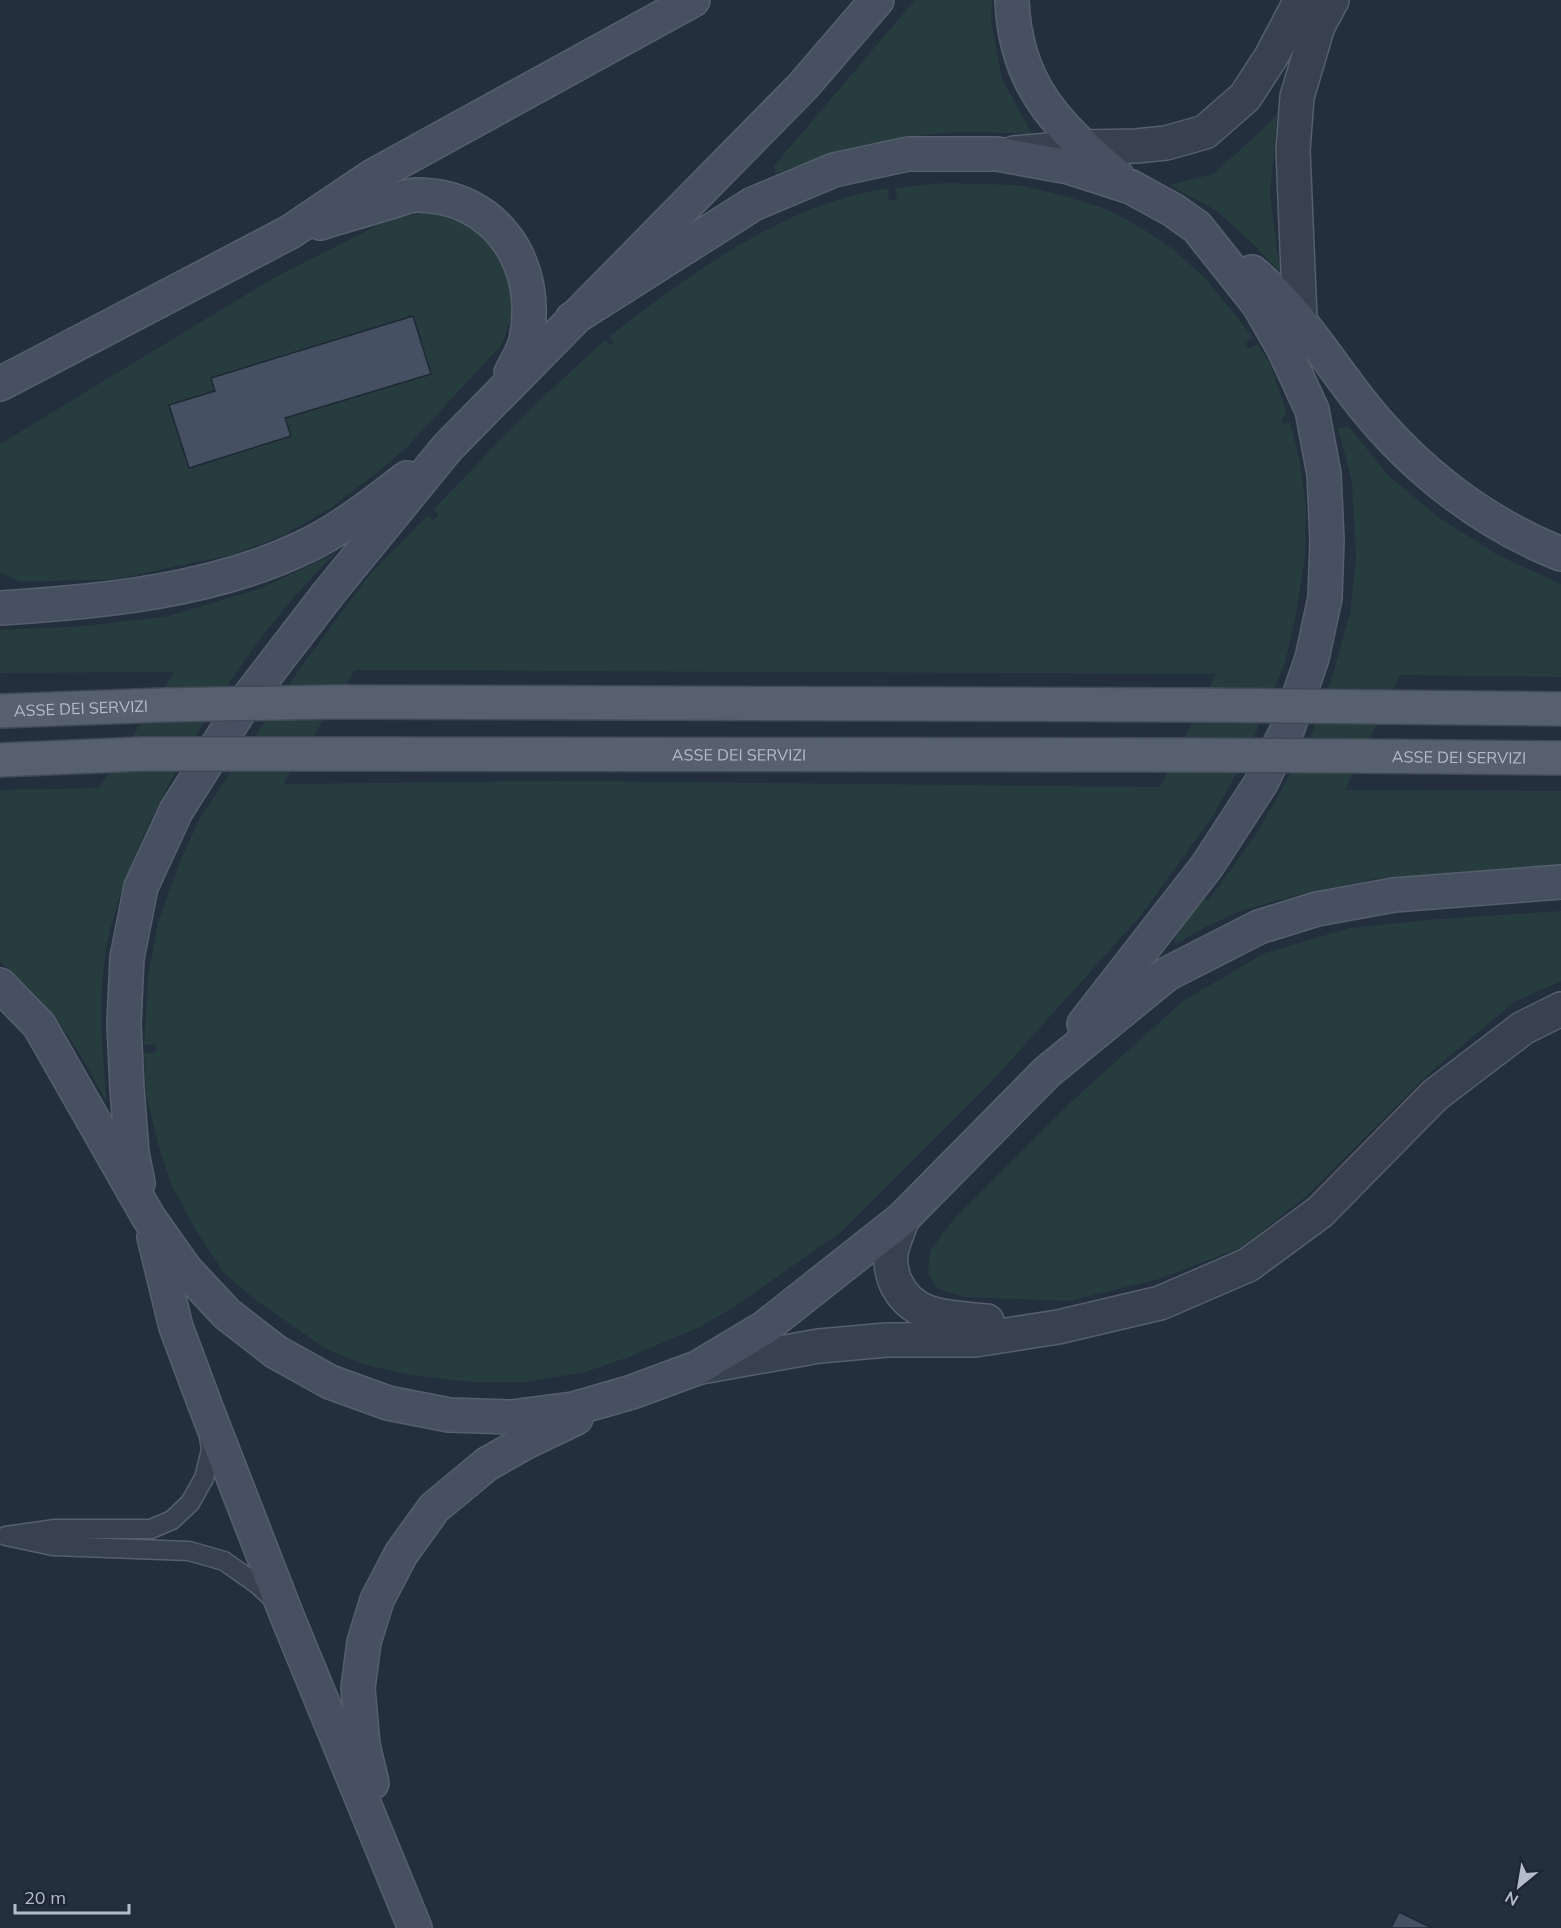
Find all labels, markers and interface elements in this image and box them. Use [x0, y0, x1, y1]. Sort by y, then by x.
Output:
street label: ASSE DEI SERVIZI [13, 696, 148, 720]
street label: ASSE DEI SERVIZI [672, 744, 806, 765]
street label: ASSE DEI SERVIZI [1392, 746, 1526, 768]
north arrow [1489, 1856, 1549, 1916]
scale bar [15, 1877, 129, 1915]
text: 20 m [24, 1886, 66, 1909]
text: N [1501, 1887, 1522, 1911]

